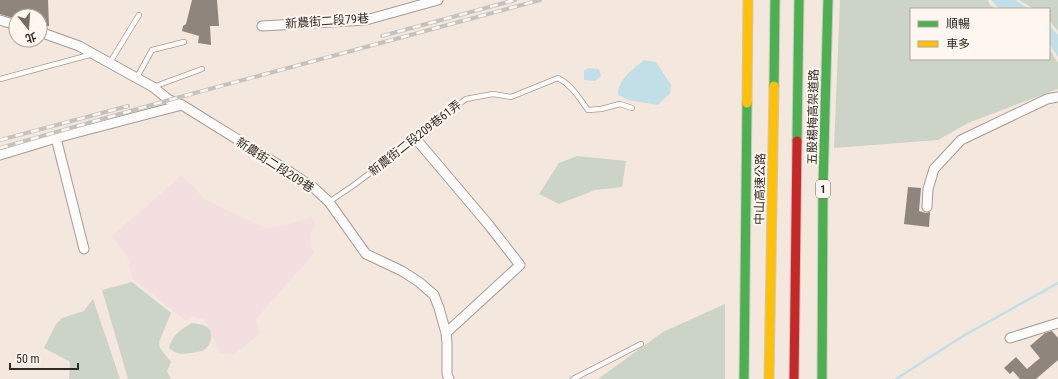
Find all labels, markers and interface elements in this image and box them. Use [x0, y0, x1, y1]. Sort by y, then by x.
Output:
north arrow [8, 8, 48, 48]
legend [910, 8, 1050, 60]
street label: 新農街二段79巷 [285, 11, 369, 31]
text: 順暢 [946, 17, 970, 31]
text: 北 [24, 29, 38, 45]
text: 車多 [946, 37, 970, 51]
street label: 五股楊梅高架道路 [805, 69, 821, 165]
street label: 新農街二段209巷61弄 [366, 98, 464, 178]
street label: 新農街二段209巷 [234, 135, 316, 195]
street label: 中山高速公路 [752, 153, 768, 225]
road number: 1 [816, 180, 830, 198]
scale bar [10, 345, 78, 371]
text: 50 m [16, 352, 40, 366]

